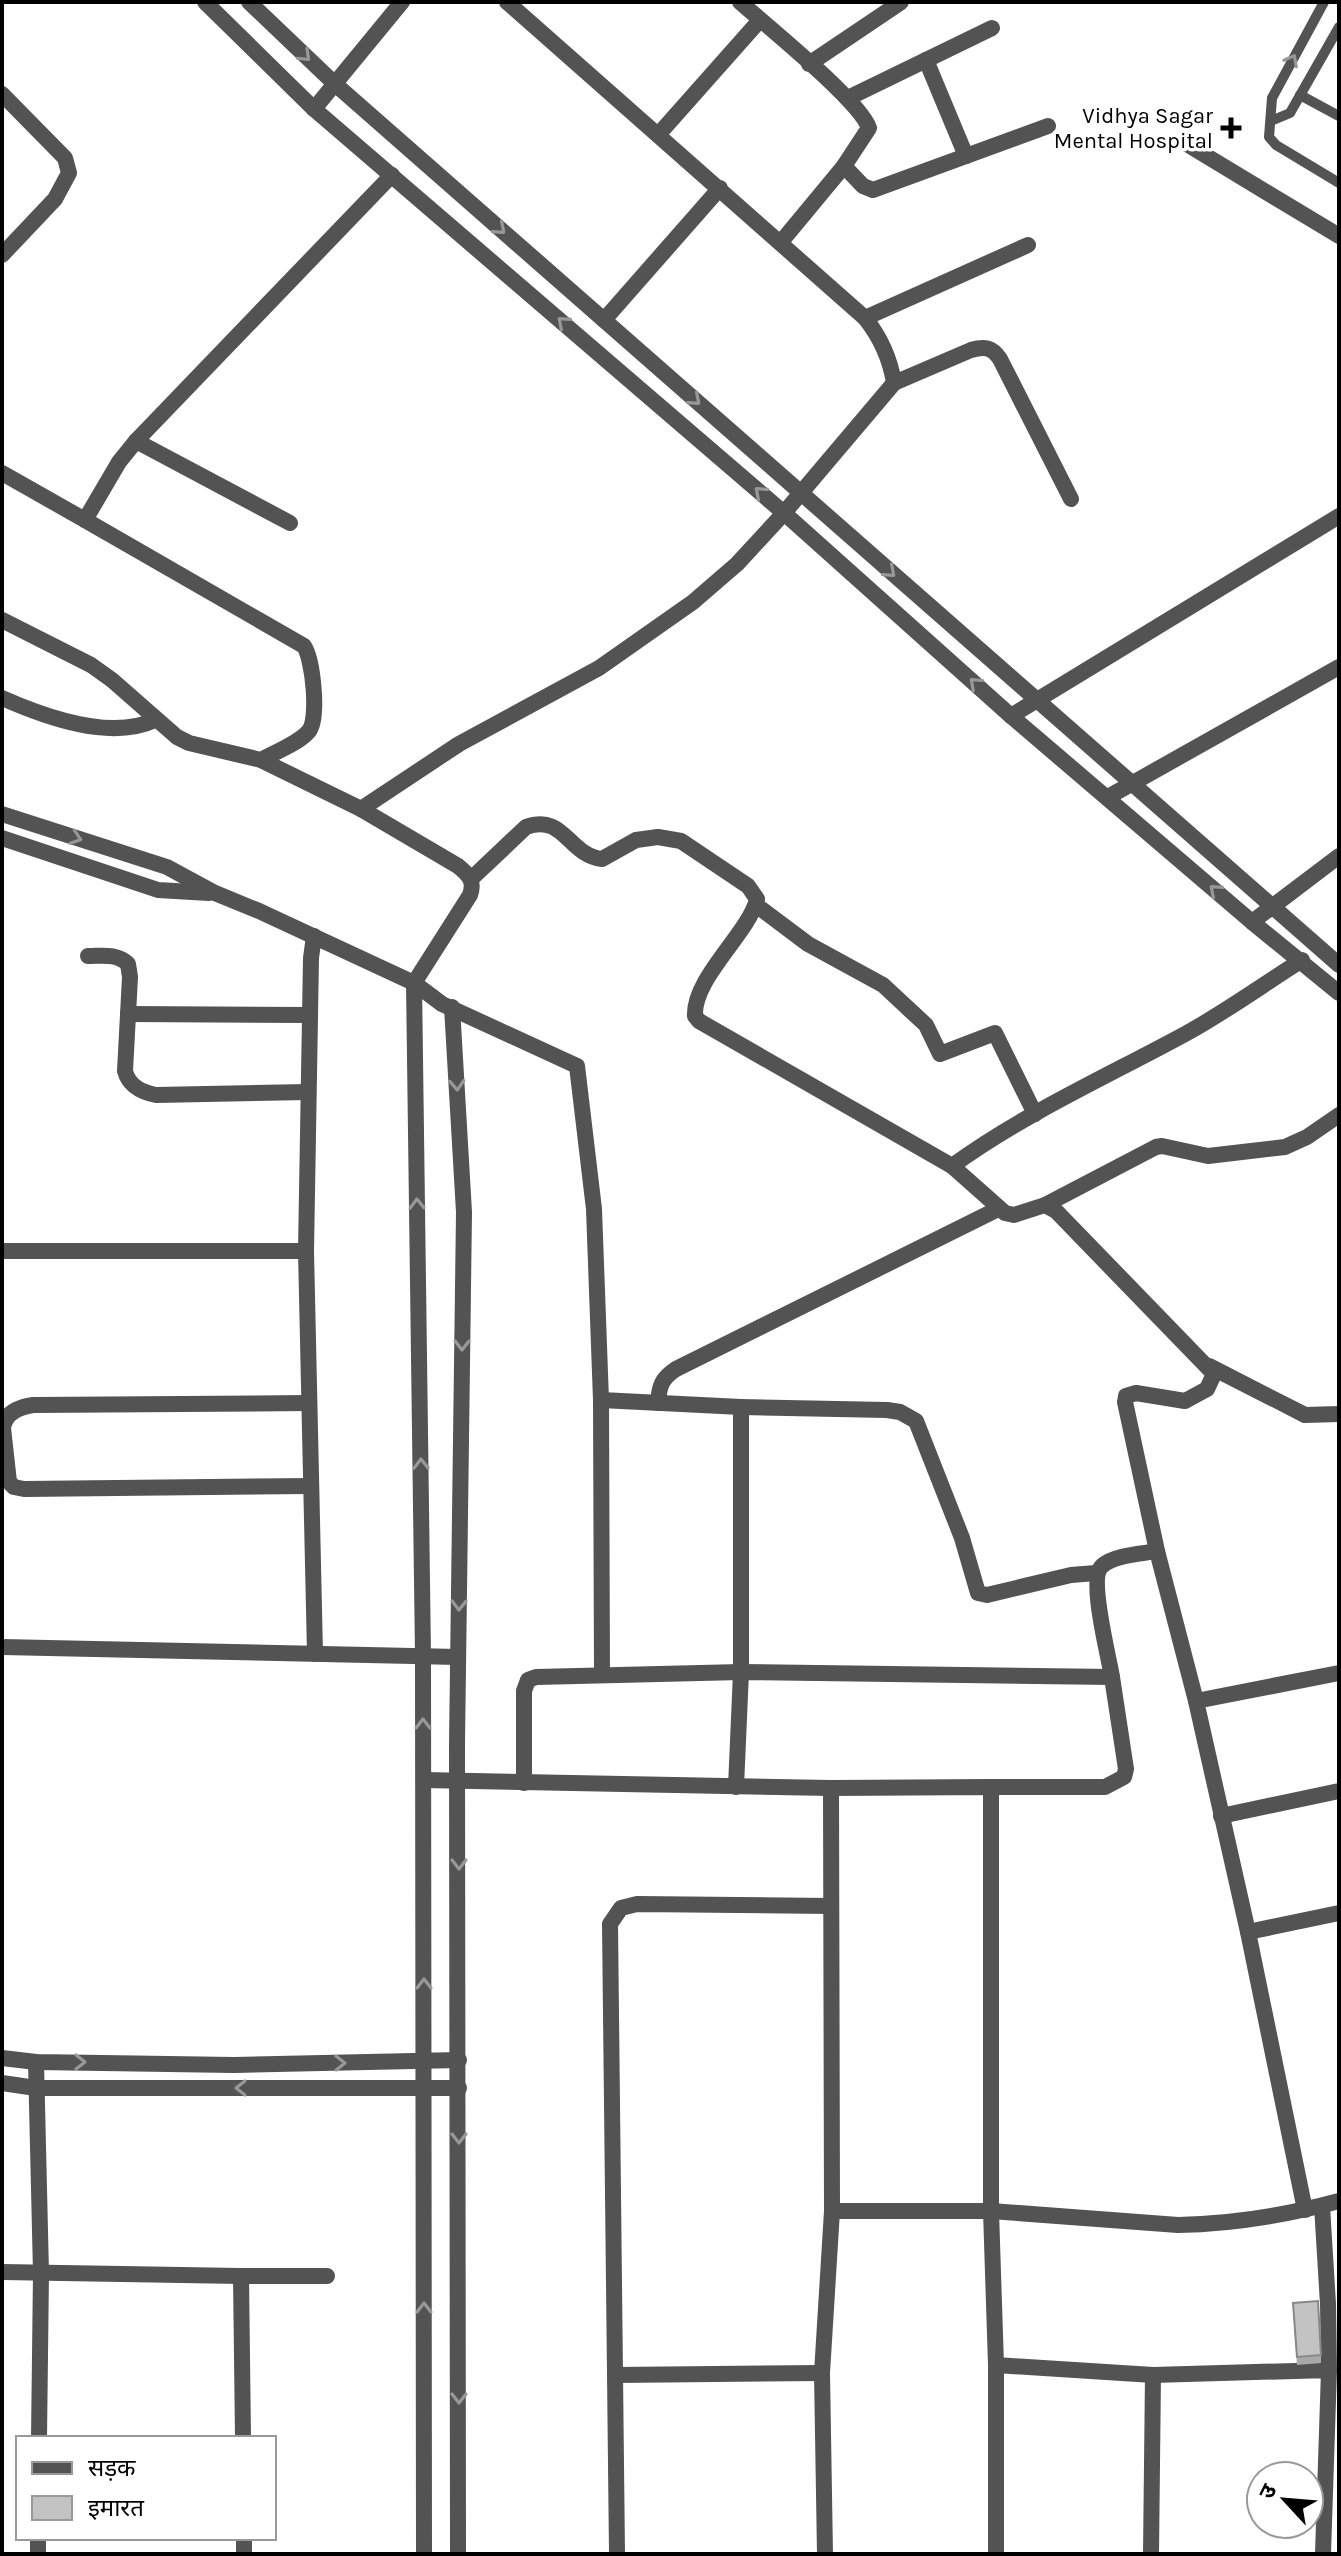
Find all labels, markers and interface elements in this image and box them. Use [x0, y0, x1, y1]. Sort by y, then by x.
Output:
one-way arrow [296, 46, 310, 61]
one-way arrow [1283, 54, 1298, 69]
place label: Vidhya Sagar Mental Hospital [1054, 103, 1213, 154]
marker: Vidhya Sagar Mental Hospital [1220, 117, 1242, 139]
one-way arrow [490, 219, 505, 233]
one-way arrow [558, 318, 572, 332]
one-way arrow [686, 390, 701, 405]
one-way arrow [754, 488, 769, 502]
one-way arrow [881, 562, 896, 577]
one-way arrow [970, 679, 985, 693]
one-way arrow [69, 829, 83, 845]
one-way arrow [1209, 885, 1224, 899]
one-way arrow [448, 1079, 465, 1092]
one-way arrow [408, 1197, 426, 1210]
one-way arrow [453, 1339, 471, 1352]
one-way arrow [412, 1457, 429, 1470]
one-way arrow [450, 1599, 468, 1612]
one-way arrow [414, 1717, 432, 1730]
one-way arrow [450, 1858, 468, 1871]
one-way arrow [415, 1977, 433, 1990]
one-way arrow [74, 2053, 87, 2071]
one-way arrow [334, 2055, 347, 2072]
one-way arrow [234, 2079, 247, 2097]
one-way arrow [450, 2132, 468, 2145]
one-way arrow [415, 2301, 433, 2314]
one-way arrow [450, 2392, 468, 2405]
legend [16, 2436, 276, 2540]
text: सड़क [88, 2454, 136, 2482]
north arrow [1245, 2460, 1325, 2540]
text: उ [1253, 2479, 1283, 2503]
text: इमारत [88, 2494, 145, 2522]

